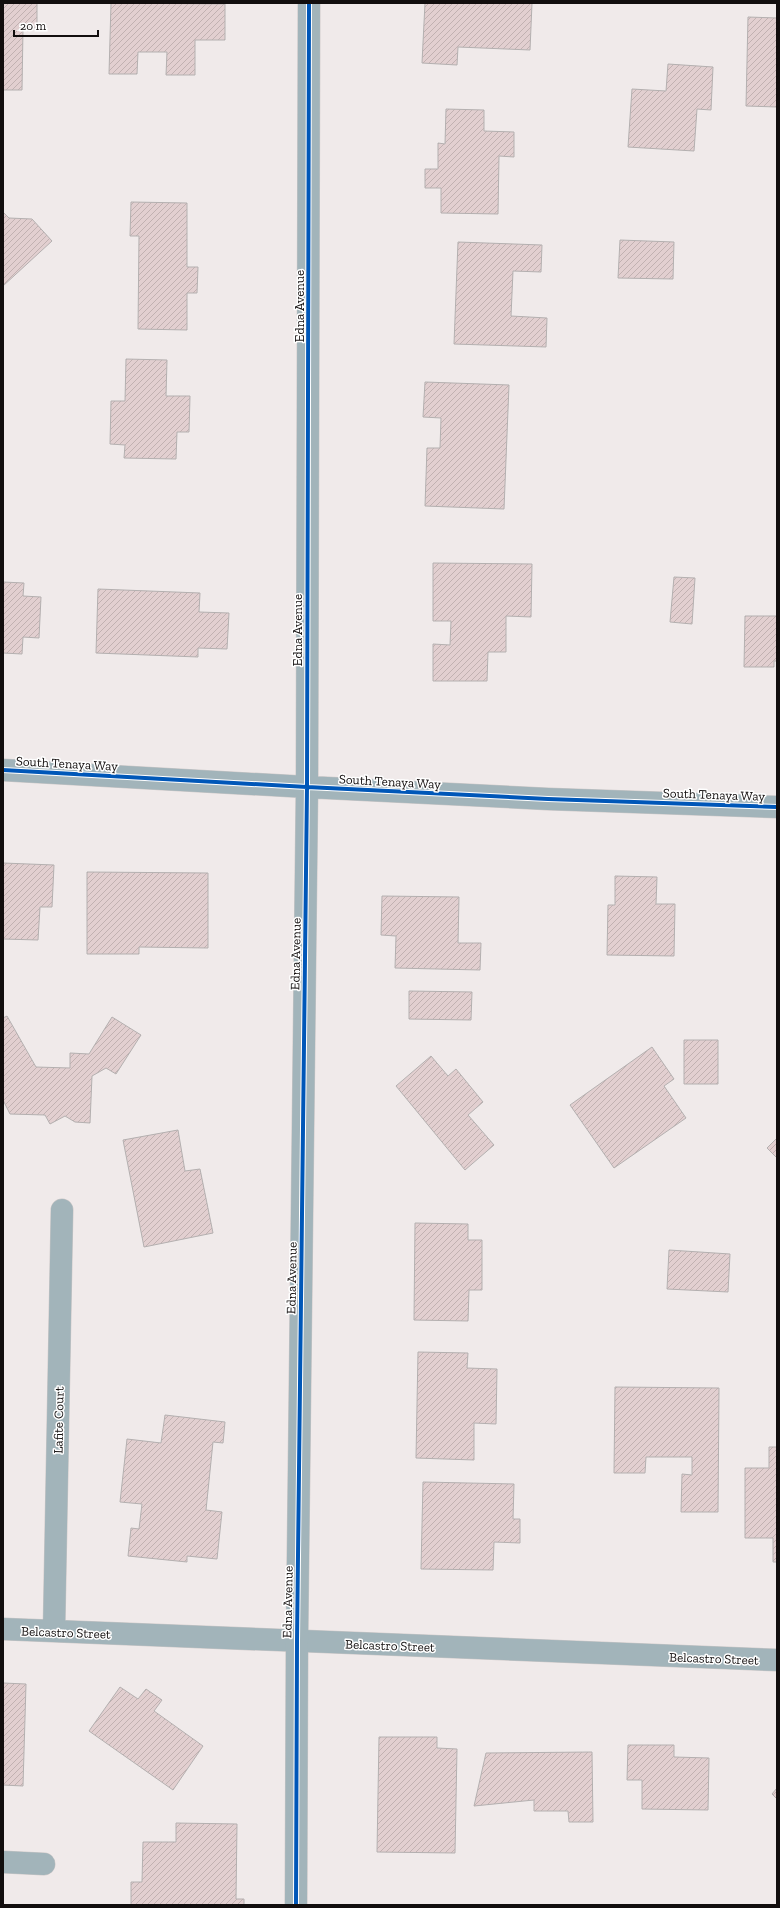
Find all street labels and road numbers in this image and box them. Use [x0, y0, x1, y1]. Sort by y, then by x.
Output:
street label: Edna Avenue [292, 270, 307, 342]
street label: Edna Avenue [290, 594, 305, 666]
street label: South Tenaya Way [16, 753, 119, 774]
street label: South Tenaya Way [339, 771, 442, 792]
street label: South Tenaya Way [663, 785, 766, 804]
street label: Edna Avenue [287, 918, 304, 990]
street label: Edna Avenue [283, 1242, 300, 1314]
street label: Lafite Court [50, 1386, 67, 1454]
street label: Edna Avenue [279, 1566, 296, 1638]
street label: Belcastro Street [21, 1623, 111, 1642]
street label: Belcastro Street [345, 1636, 435, 1655]
street label: Belcastro Street [669, 1649, 759, 1668]

